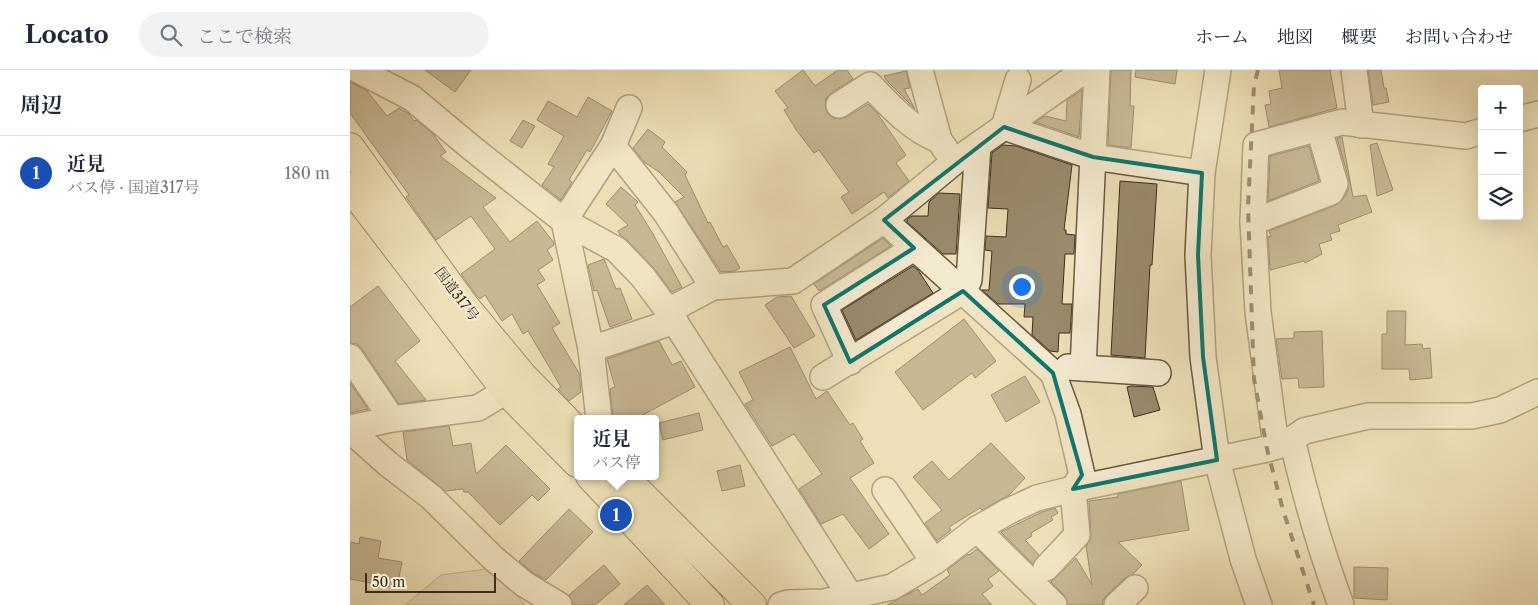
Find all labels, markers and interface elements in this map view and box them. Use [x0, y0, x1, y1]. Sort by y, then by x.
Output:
search box [139, 12, 489, 57]
text: Locato [25, 20, 109, 49]
icon: search [157, 21, 185, 49]
text: ここで検索 [197, 25, 292, 48]
text: ホーム [1195, 26, 1249, 48]
text: 地図 [1277, 26, 1313, 48]
text: 概要 [1341, 26, 1377, 48]
text: お問い合わせ [1405, 26, 1513, 48]
map controls [1478, 85, 1523, 220]
button: + [1478, 85, 1523, 130]
text: 周辺 [20, 92, 62, 117]
button: − [1478, 130, 1523, 175]
text: 近見 [67, 152, 105, 175]
text: 1 [32, 163, 40, 183]
text: 180 m [284, 163, 330, 183]
button: layers [1478, 175, 1523, 220]
text: バス停 · 国道317号 [67, 177, 199, 197]
street label: 国道317号 [431, 264, 483, 324]
your location [1009, 274, 1035, 300]
popup [574, 415, 659, 480]
text: 近見 [592, 427, 631, 450]
text: バス停 [592, 452, 641, 472]
pin: 1 [600, 496, 632, 534]
scale bar [365, 570, 496, 593]
text: 50 m [372, 573, 405, 591]

